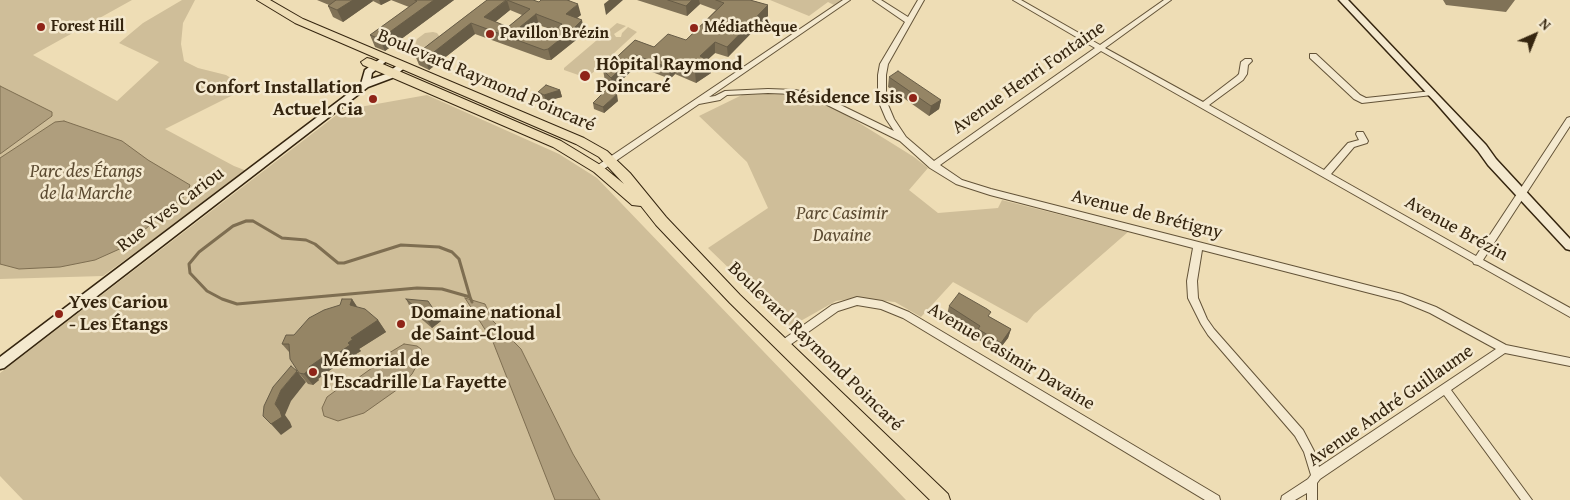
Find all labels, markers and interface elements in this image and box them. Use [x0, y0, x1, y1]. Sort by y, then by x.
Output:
north arrow [1510, 10, 1560, 60]
text: N [1535, 14, 1556, 35]
place label: Forest Hill [51, 17, 125, 37]
street label: Avenue Henri Fontaine [948, 17, 1110, 139]
place label: Médiathèque [704, 18, 797, 38]
marker: Forest Hill [35, 21, 47, 33]
marker: Médiathèque [688, 22, 700, 34]
place label: Pavillon Brézin [500, 24, 609, 44]
street label: Boulevard Raymond Poincaré [374, 25, 598, 137]
marker: Pavillon Brézin [484, 28, 496, 40]
place label: Hôpital Raymond Poincaré [596, 54, 743, 98]
marker: Hôpital Raymond Poincaré [578, 69, 592, 83]
place label: Confort Installation Actuel. Cia [195, 77, 363, 121]
place label: Résidence Isis [785, 87, 903, 109]
marker: Résidence Isis [907, 92, 919, 104]
marker: Confort Installation Actuel. Cia [367, 93, 379, 105]
park label: Parc des Étangs de la Marche [30, 161, 142, 205]
street label: Rue Yves Cariou [113, 162, 229, 258]
street label: Avenue de Brétigny [1069, 185, 1225, 245]
street label: Avenue Brézin [1400, 191, 1512, 267]
park label: Parc Casimir Davaine [796, 203, 888, 247]
street label: Boulevard Raymond Poincaré [723, 257, 907, 437]
place label: Yves Cariou - Les Étangs [69, 292, 168, 336]
street label: Avenue Casimir Davaine [923, 298, 1099, 416]
place label: Domaine national de Saint-Cloud [411, 302, 561, 346]
marker: Yves Cariou - Les Étangs [53, 308, 65, 320]
marker: Domaine national de Saint-Cloud [395, 318, 407, 330]
street label: Avenue André Guillaume [1304, 340, 1478, 472]
place label: Mémorial de l'Escadrille La Fayette [323, 350, 507, 394]
marker: Mémorial de l'Escadrille La Fayette [307, 366, 319, 378]

